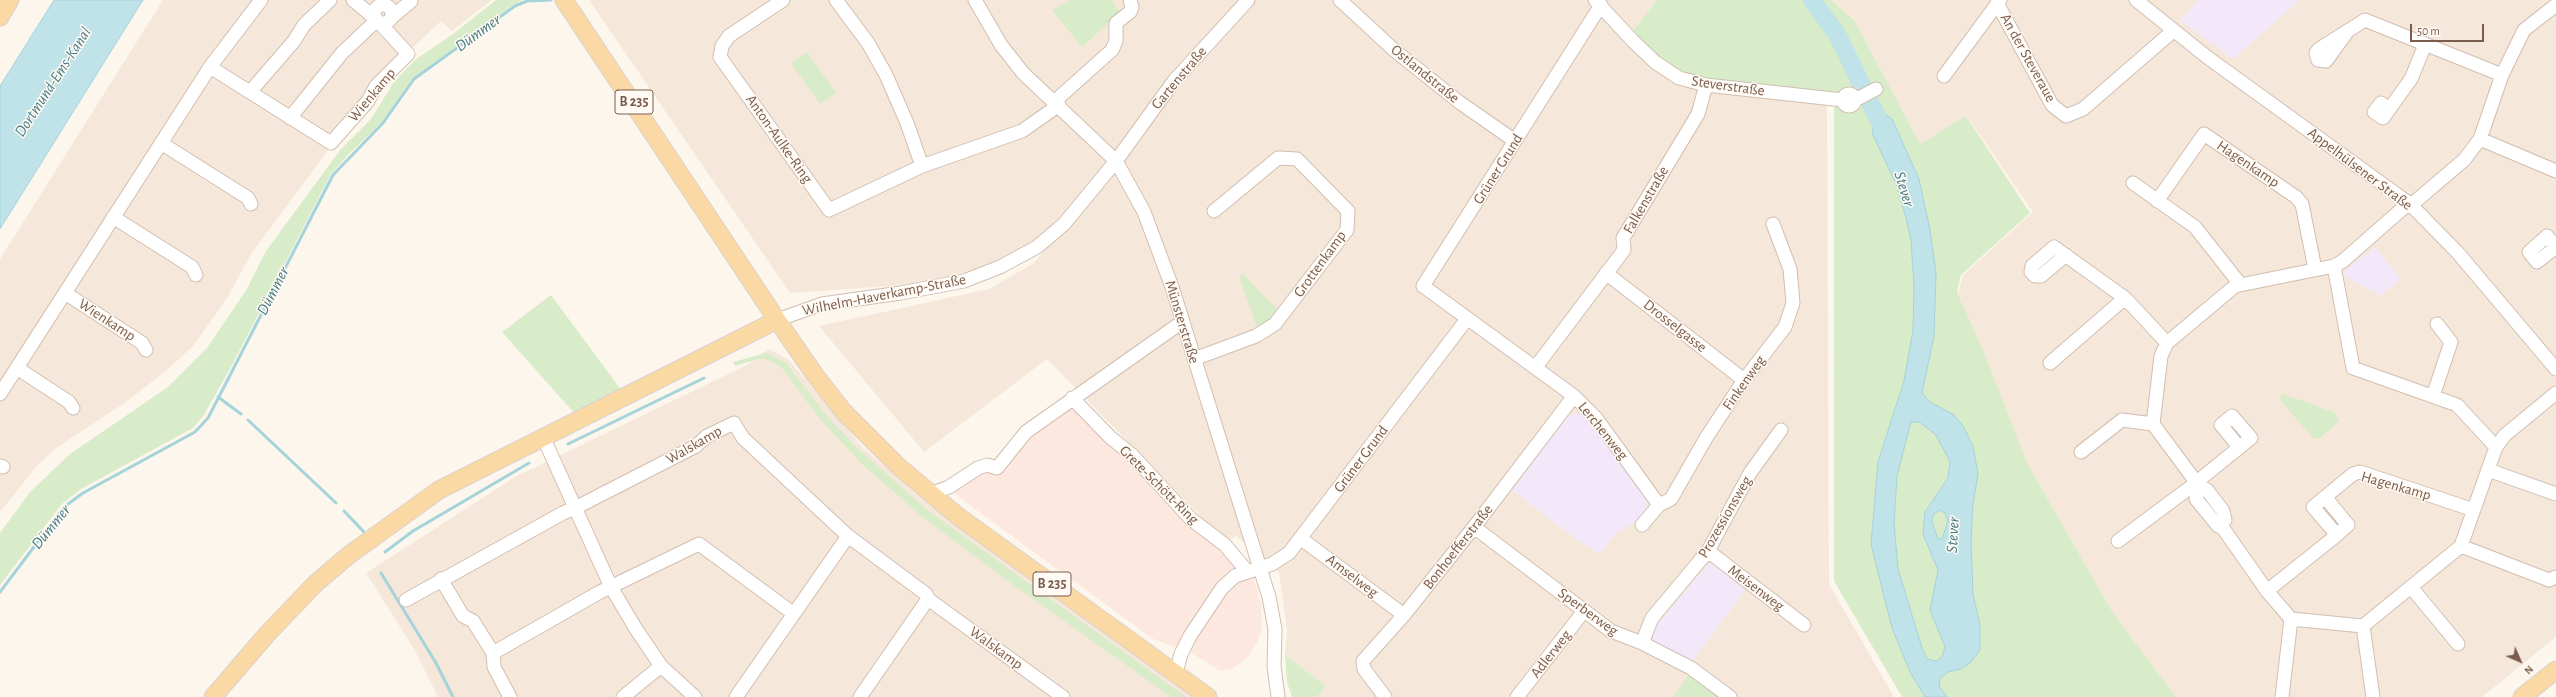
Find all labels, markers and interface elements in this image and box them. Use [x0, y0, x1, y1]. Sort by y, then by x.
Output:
water label: Dümmer [451, 10, 505, 56]
street label: An der Steveraue [1996, 11, 2060, 105]
scale bar [2412, 16, 2486, 42]
water label: Dortmund-Ems-Kanal [10, 24, 96, 140]
text: 50 m [2417, 25, 2440, 37]
street label: Ostlandstraße [1387, 41, 1463, 107]
street label: Gartenstraße [1147, 43, 1211, 113]
street label: Wienkamp [344, 64, 400, 126]
street label: Steverstraße [1690, 72, 1766, 100]
road number: B 235 [615, 90, 653, 114]
street label: Anton-Aulke-Ring [742, 91, 816, 187]
street label: Appelhülsener Straße [2304, 124, 2416, 214]
street label: Grüner Grund [1469, 130, 1527, 208]
street label: Hagenkamp [2213, 136, 2283, 192]
street label: Falkenstraße [1619, 163, 1673, 237]
water label: Stever [1890, 169, 1918, 209]
street label: Grottenkamp [1290, 227, 1350, 301]
water label: Dümmer [253, 264, 293, 318]
street label: Wilhelm-Haverkamp-Straße [801, 270, 967, 320]
street label: Münsterstraße [1161, 278, 1203, 366]
street label: Wienkamp [75, 295, 139, 345]
street label: Drosselgasse [1640, 296, 1710, 356]
street label: Finkenweg [1719, 352, 1769, 414]
street label: Lerchenweg [1574, 398, 1632, 464]
street label: Walskamp [663, 422, 725, 468]
street label: Grüner Grund [1330, 422, 1392, 496]
street label: Grete-Schött-Ring [1116, 442, 1202, 528]
street label: Hagenkamp [2359, 467, 2433, 505]
street label: Prozessionsweg [1694, 473, 1756, 561]
water label: Dümmer [27, 501, 75, 553]
street label: Bonhoefferstraße [1419, 501, 1497, 593]
water label: Stever [1942, 517, 1964, 553]
street label: Amselweg [1322, 551, 1382, 601]
street label: Meisenweg [1724, 561, 1788, 615]
road number: B 235 [1033, 572, 1071, 596]
street label: Sperberweg [1554, 584, 1622, 640]
street label: Walskamp [966, 623, 1026, 673]
street label: Adlerweg [1527, 626, 1575, 682]
north arrow [2500, 641, 2540, 681]
text: N [2522, 663, 2535, 676]

